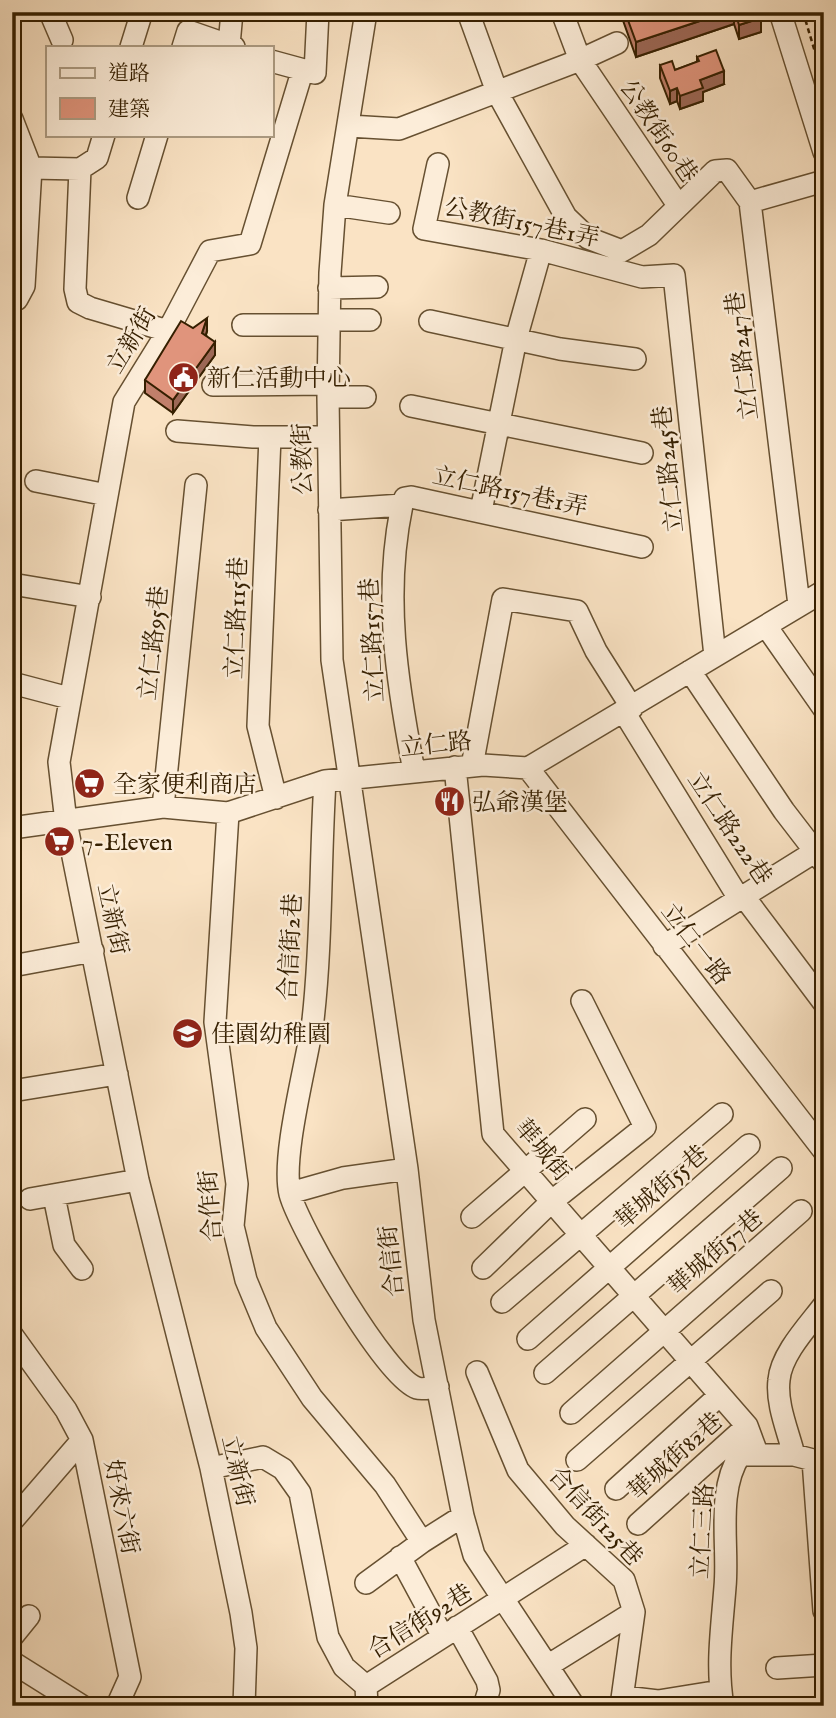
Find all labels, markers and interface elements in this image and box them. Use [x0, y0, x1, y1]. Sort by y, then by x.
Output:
legend [46, 46, 273, 136]
text: 道路 [108, 61, 150, 88]
street label: 公教街60巷 [612, 74, 704, 189]
text: 建築 [108, 97, 150, 124]
street label: 公教街157巷1弄 [441, 192, 602, 255]
street label: 立仁路247巷 [720, 290, 767, 422]
street label: 立新街 [100, 302, 164, 380]
public building icon: 新仁活動中心 [167, 361, 201, 395]
place label: 新仁活動中心 [207, 364, 351, 395]
street label: 立仁路245巷 [647, 404, 692, 534]
street label: 公教街 [287, 423, 320, 495]
street label: 立仁路157巷1弄 [429, 461, 590, 524]
street label: 立仁路115巷 [220, 556, 255, 680]
street label: 立仁路157巷 [355, 577, 392, 703]
street label: 立仁路95巷 [133, 584, 176, 702]
street label: 立仁路 [399, 726, 474, 765]
street label: 立仁路222巷 [680, 766, 778, 891]
supermarket icon: 全家便利商店 [73, 767, 107, 801]
place label: 全家便利商店 [113, 770, 257, 801]
restaurant icon: 弘爺漢堡 [432, 785, 466, 819]
place label: 弘爺漢堡 [472, 788, 568, 819]
supermarket icon: 7-Eleven [42, 825, 76, 859]
place label: 7-Eleven [82, 828, 173, 859]
street label: 立新街 [89, 881, 134, 958]
street label: 合信街2巷 [273, 893, 310, 1001]
street label: 立仁一路 [653, 898, 737, 992]
school or university icon: 佳園幼稚園 [171, 1017, 205, 1051]
place label: 佳園幼稚園 [211, 1020, 331, 1051]
street label: 華城街 [507, 1113, 577, 1189]
street label: 華城街55巷 [609, 1139, 715, 1237]
street label: 合作街 [194, 1169, 229, 1243]
street label: 華城街57巷 [662, 1203, 770, 1303]
street label: 合信街 [373, 1223, 412, 1298]
street label: 華城街82巷 [622, 1407, 730, 1508]
street label: 立新街 [213, 1433, 260, 1510]
street label: 好來六街 [96, 1457, 145, 1557]
street label: 合信街125巷 [541, 1461, 649, 1573]
street label: 立仁三路 [686, 1482, 721, 1580]
street label: 合信街92巷 [363, 1578, 479, 1667]

